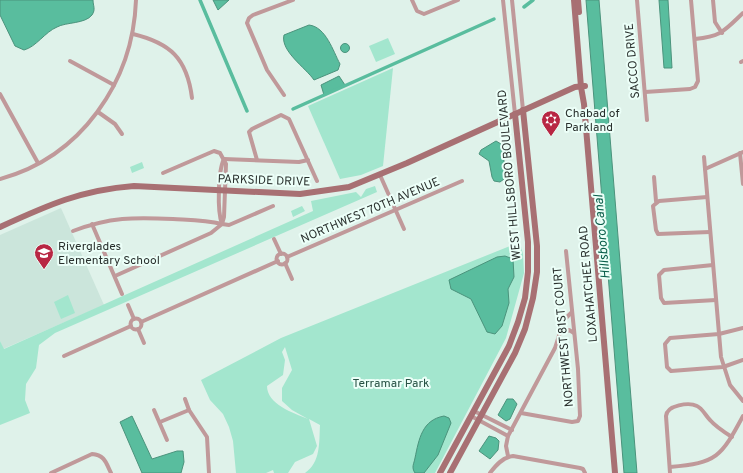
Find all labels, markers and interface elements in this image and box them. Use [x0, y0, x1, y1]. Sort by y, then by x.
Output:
street label: SACCO DRIVE [622, 23, 644, 99]
street label: WEST HILLSBORO BOULEVARD [495, 89, 525, 261]
place label: Chabad of Parkland [565, 106, 619, 136]
synagogue icon: Chabad of Parkland [540, 109, 562, 137]
street label: PARKSIDE DRIVE [217, 171, 311, 191]
street label: NORTHWEST 70TH AVENUE [298, 174, 442, 248]
water label: Hillsboro Canal [591, 193, 615, 280]
street label: LOXAHATCHEE ROAD [576, 225, 602, 343]
place label: Riverglades Elementary School [58, 239, 160, 269]
school or university icon: Riverglades Elementary School [33, 242, 55, 270]
street label: NORTHWEST 81ST COURT [550, 266, 578, 408]
park label: Terramar Park [353, 376, 429, 392]

